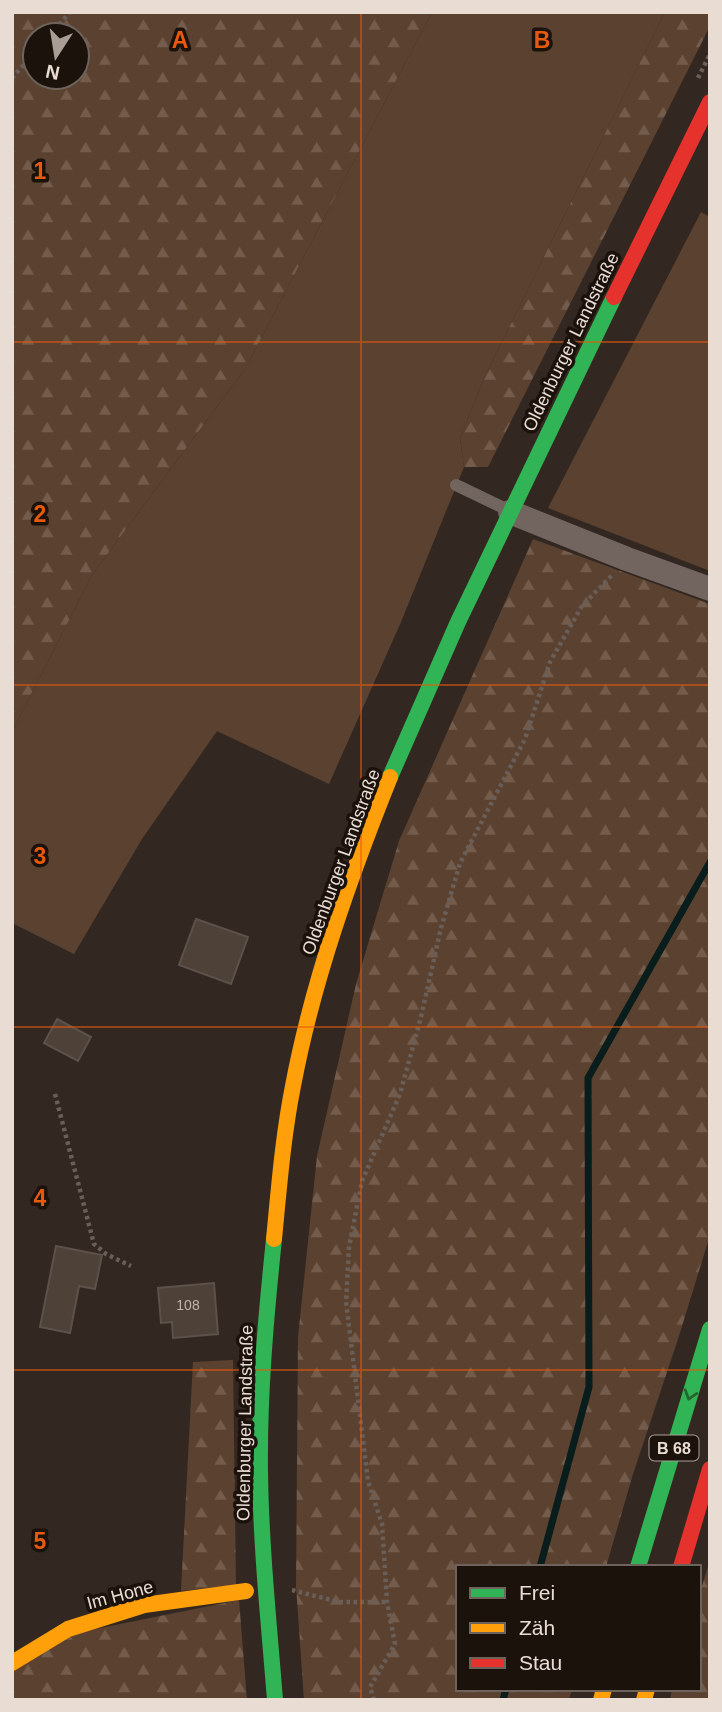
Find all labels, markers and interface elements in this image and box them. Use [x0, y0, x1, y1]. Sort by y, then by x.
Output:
north arrow [21, 21, 91, 91]
text: A [172, 27, 188, 53]
text: B [534, 27, 550, 53]
text: N [44, 60, 61, 84]
text: 1 [34, 158, 47, 184]
street label: Oldenburger Landstraße [519, 249, 623, 435]
text: 2 [34, 501, 46, 527]
street label: Oldenburger Landstraße [298, 766, 384, 958]
text: 3 [34, 843, 46, 869]
text: 4 [34, 1185, 47, 1211]
house number: 108 [176, 1297, 200, 1313]
street label: Oldenburger Landstraße [233, 1325, 257, 1521]
one-way arrow [684, 1388, 699, 1400]
road number: B 68 [650, 1436, 698, 1460]
text: 5 [34, 1528, 47, 1554]
legend [456, 1565, 701, 1691]
street label: Im Hone [85, 1577, 155, 1613]
text: Frei [519, 1581, 555, 1604]
text: Zäh [519, 1616, 555, 1639]
text: Stau [519, 1651, 562, 1674]

